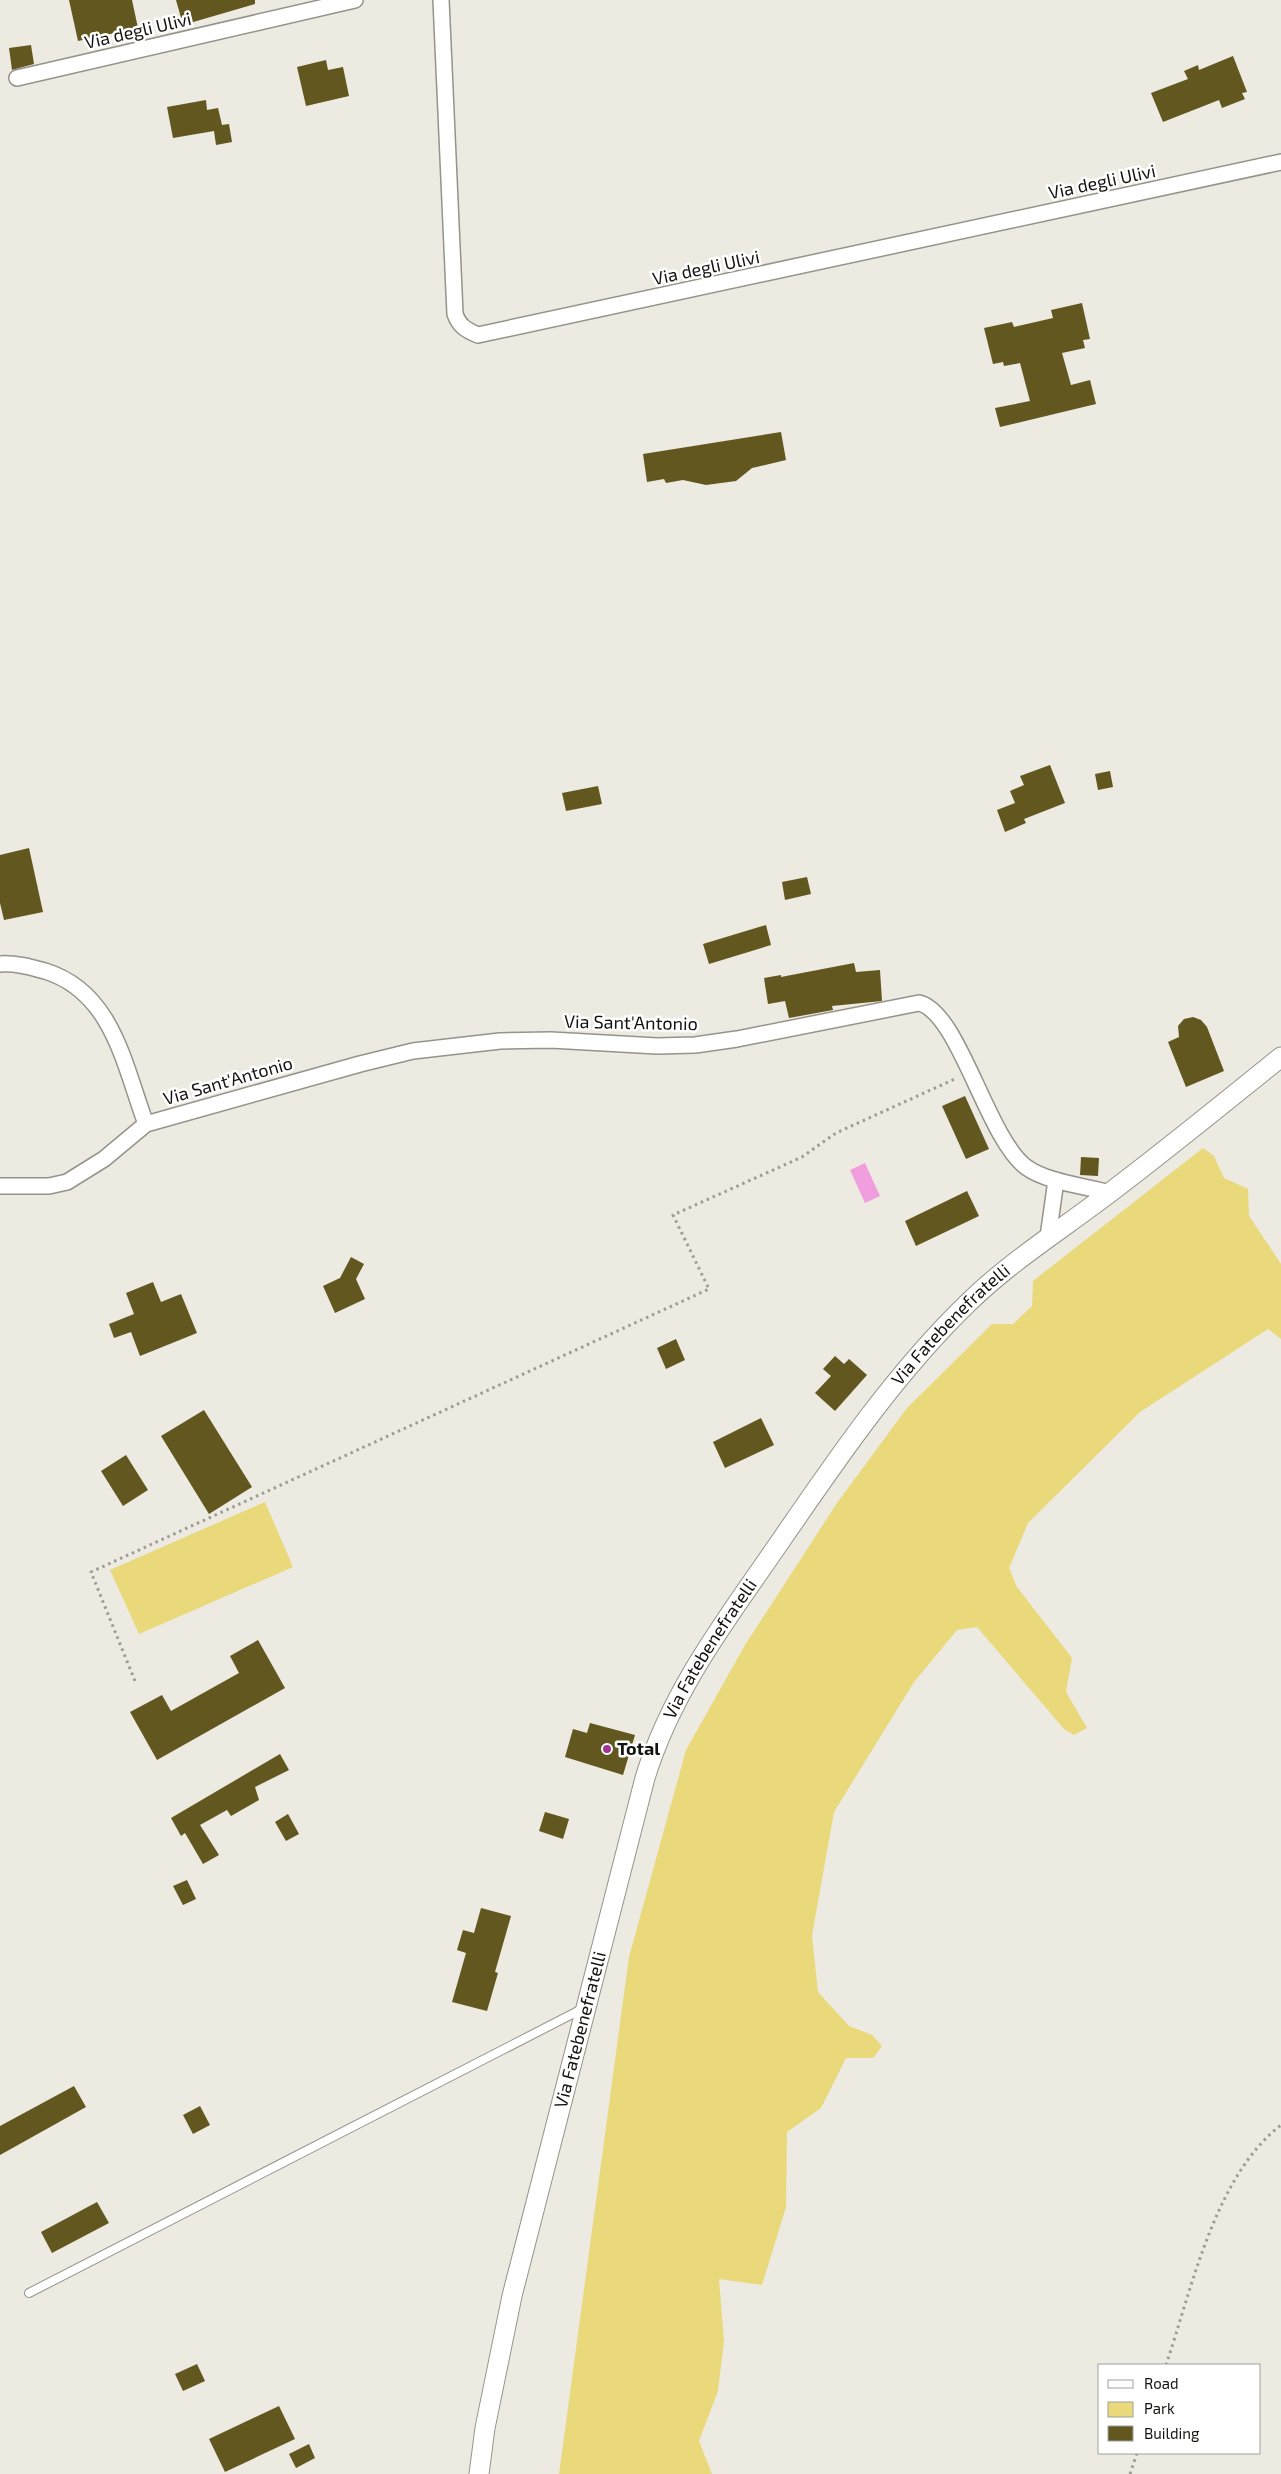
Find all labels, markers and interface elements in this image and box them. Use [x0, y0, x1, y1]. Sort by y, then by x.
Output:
street label: Via degli Ulivi [82, 7, 193, 53]
street label: Via degli Ulivi [1046, 159, 1157, 203]
street label: Via degli Ulivi [650, 245, 761, 289]
street label: Via Sant'Antonio [564, 1010, 698, 1034]
street label: Via Sant'Antonio [160, 1051, 295, 1109]
street label: Via Fatebenefratelli [886, 1259, 1014, 1389]
street label: Via Fatebenefratelli [658, 1574, 761, 1722]
place label: Total [617, 1737, 660, 1759]
marker: Total [601, 1743, 613, 1755]
street label: Via Fatebenefratelli [549, 1949, 610, 2110]
legend [1098, 2364, 1261, 2454]
text: Road [1144, 2374, 1179, 2392]
text: Park [1144, 2399, 1175, 2417]
text: Building [1144, 2424, 1200, 2442]

